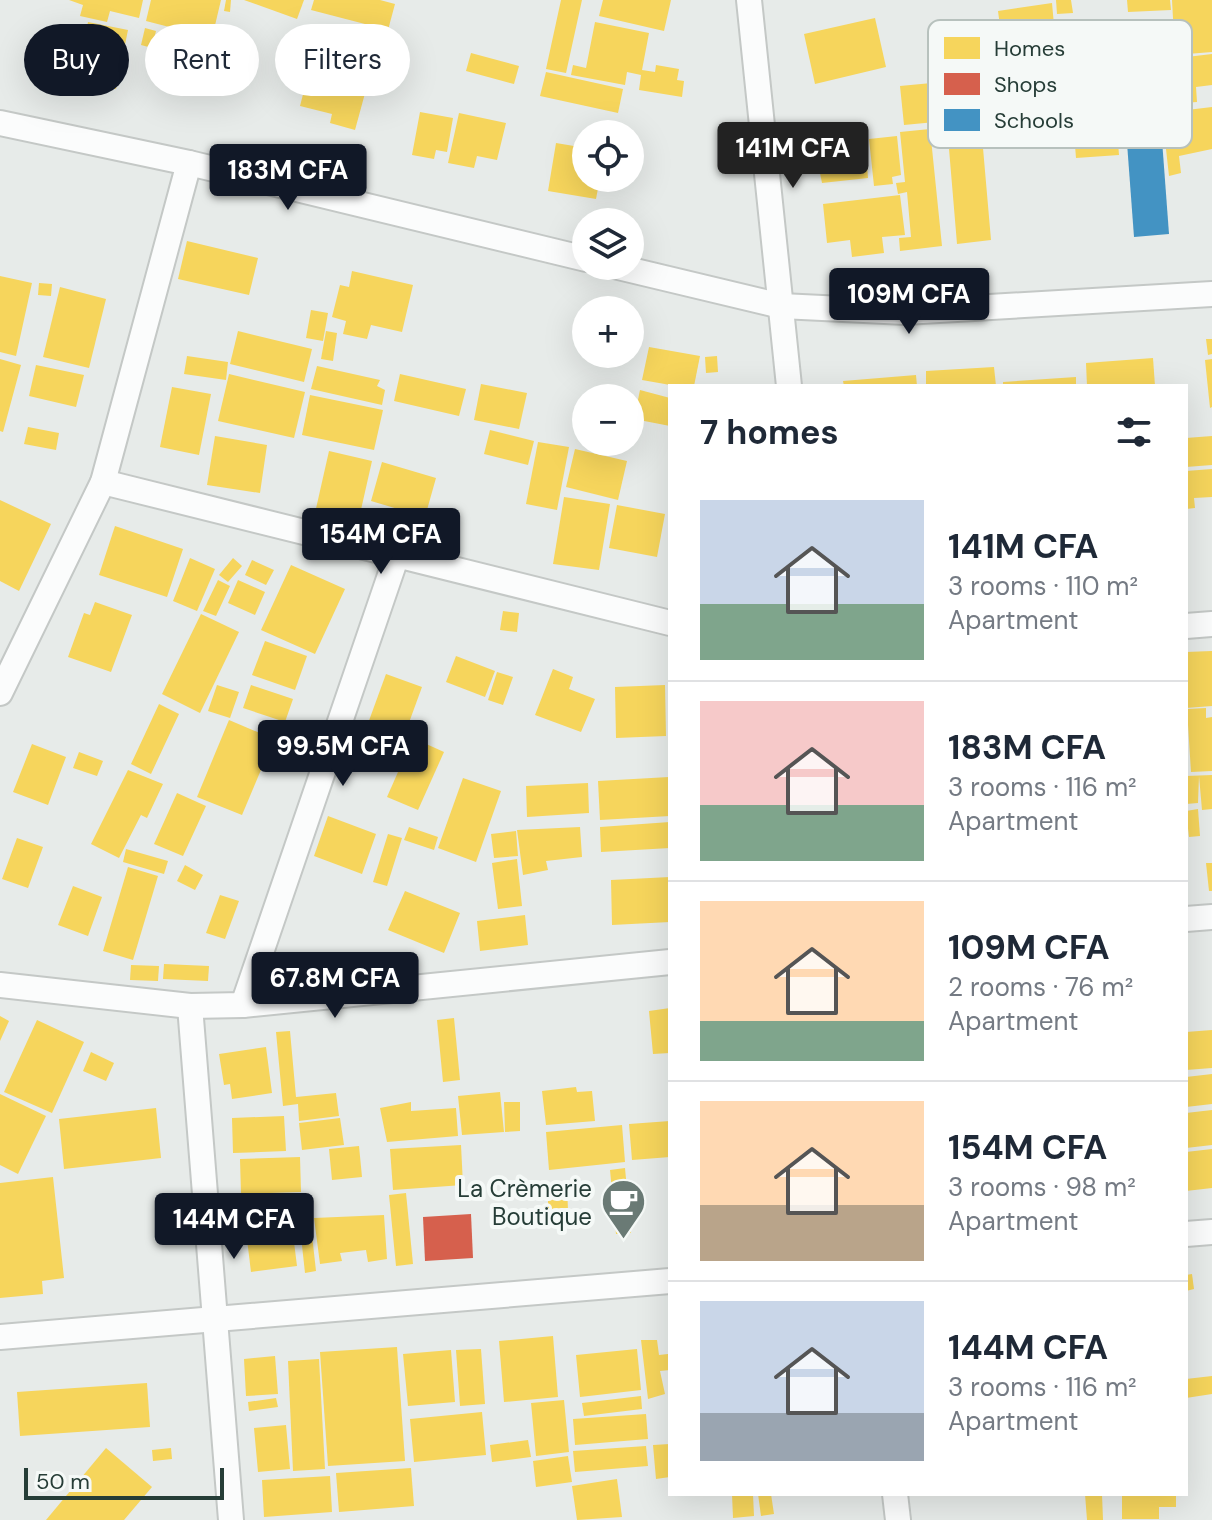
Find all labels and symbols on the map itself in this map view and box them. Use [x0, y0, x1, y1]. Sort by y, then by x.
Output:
legend [928, 20, 1192, 148]
text: Homes [994, 34, 1065, 63]
text: Shops [994, 70, 1057, 99]
text: Schools [994, 106, 1074, 135]
pin: 141M CFA [710, 122, 876, 190]
pin: 183M CFA [205, 144, 371, 212]
pin: 109M CFA [826, 268, 992, 336]
pin: 154M CFA [298, 508, 464, 576]
pin: 99.5M CFA [251, 720, 435, 788]
pin: 67.8M CFA [243, 952, 427, 1020]
place label: La Crèmerie Boutique [457, 1173, 592, 1232]
cafe icon: La Crèmerie Boutique [599, 1178, 647, 1241]
pin: 144M CFA [151, 1193, 317, 1261]
scale bar [24, 1464, 224, 1500]

